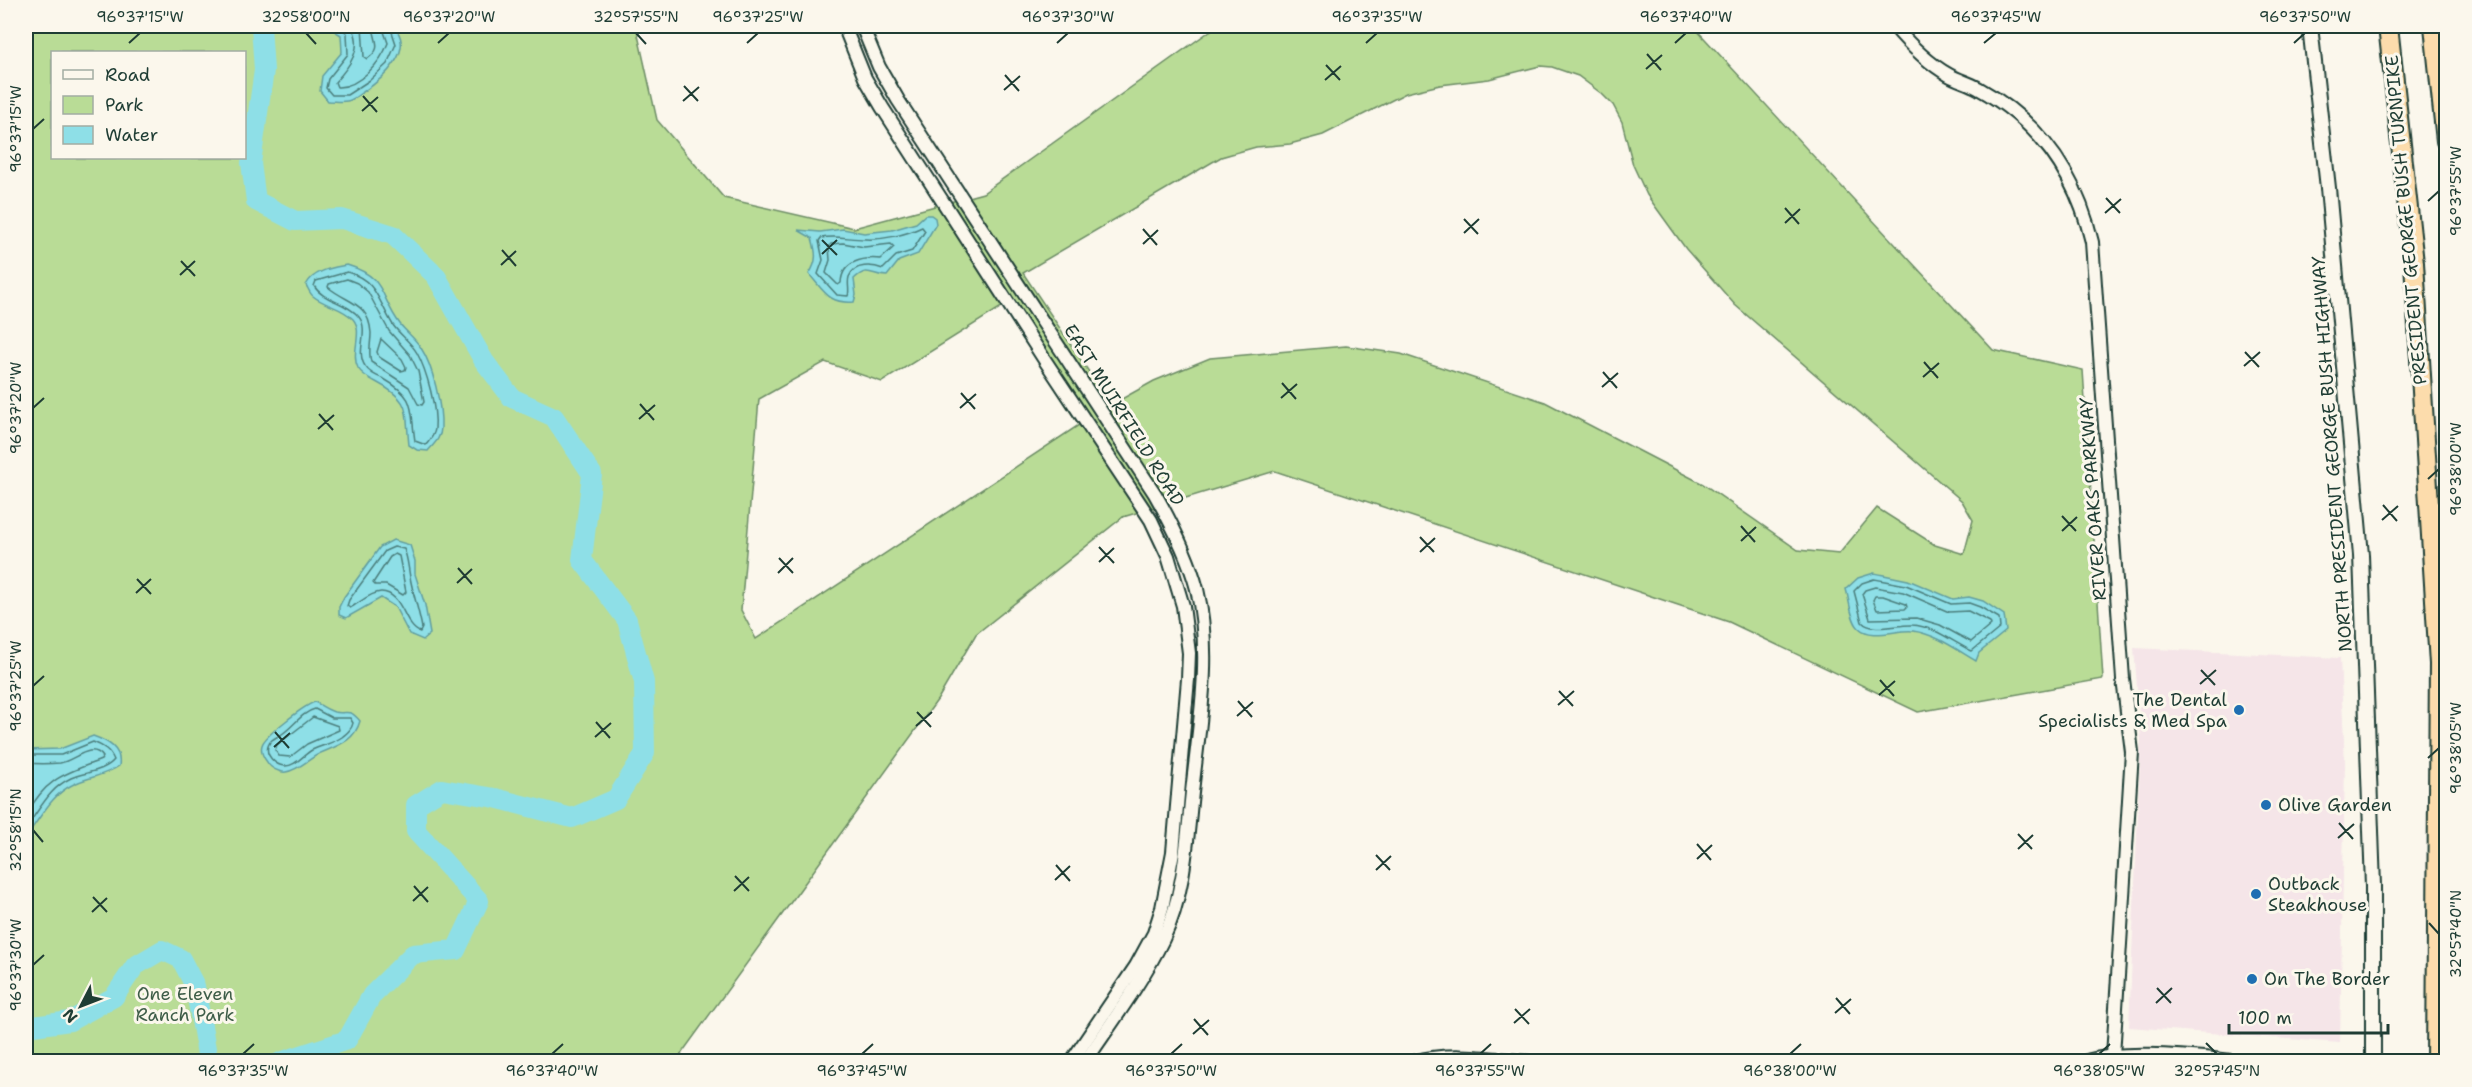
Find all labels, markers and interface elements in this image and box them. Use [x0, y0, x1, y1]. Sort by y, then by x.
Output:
text: 96°37'15"W [96, 7, 184, 27]
text: 32°58'00"N [262, 7, 350, 27]
text: 96°37'20"W [403, 7, 495, 27]
text: 32°57'55"N [593, 7, 679, 27]
text: 96°37'25"W [712, 7, 804, 27]
text: 96°37'30"W [1022, 7, 1114, 27]
text: 96°37'35"W [1331, 7, 1423, 27]
text: 96°37'40"W [1640, 7, 1732, 27]
text: 96°37'45"W [1951, 7, 2042, 27]
text: 96°37'50"W [2259, 7, 2351, 27]
legend [51, 51, 246, 159]
street label: PRESIDENT GEORGE BUSH TURNPIKE [2380, 54, 2432, 386]
text: Road [105, 63, 150, 87]
text: 96°37'15"W [6, 85, 26, 173]
text: Park [105, 93, 144, 117]
text: Water [105, 123, 158, 147]
text: 96°37'55"W [2446, 146, 2466, 236]
street label: NORTH PRESIDENT GEORGE BUSH HIGHWAY [2306, 255, 2358, 653]
street label: EAST MUIRFIELD ROAD [1058, 320, 1190, 511]
text: 96°37'20"W [6, 362, 26, 454]
street label: RIVER OAKS PARKWAY [2074, 396, 2112, 602]
text: 96°38'00"W [2446, 422, 2466, 516]
text: 96°37'25"W [6, 640, 26, 732]
place label: The Dental Specialists & Med Spa [2038, 688, 2228, 733]
text: 96°38'05"W [2446, 702, 2466, 794]
marker: The Dental Specialists & Med Spa [2232, 703, 2246, 717]
text: 32°58'15"N [6, 788, 26, 872]
place label: Olive Garden [2278, 793, 2392, 817]
marker: Olive Garden [2259, 798, 2273, 812]
place label: Outback Steakhouse [2268, 872, 2367, 917]
marker: Outback Steakhouse [2249, 887, 2263, 901]
text: 32°57'40"N [2446, 890, 2466, 978]
text: 96°37'30"W [6, 919, 26, 1011]
place label: On The Border [2264, 967, 2390, 991]
marker: On The Border [2245, 972, 2259, 986]
north arrow [51, 976, 111, 1036]
park label: One Eleven Ranch Park [136, 982, 234, 1027]
scale bar [2229, 997, 2388, 1035]
text: N [58, 1004, 82, 1027]
text: 100 m [2238, 1006, 2292, 1030]
text: 96°37'35"W [197, 1061, 289, 1081]
text: 96°37'40"W [506, 1061, 598, 1081]
text: 96°37'45"W [817, 1061, 908, 1081]
text: 96°37'50"W [1125, 1061, 1217, 1081]
text: 96°37'55"W [1435, 1061, 1525, 1081]
text: 96°38'00"W [1743, 1061, 1837, 1081]
text: 96°38'05"W [2053, 1061, 2145, 1081]
text: 32°57'45"N [2174, 1061, 2260, 1081]

